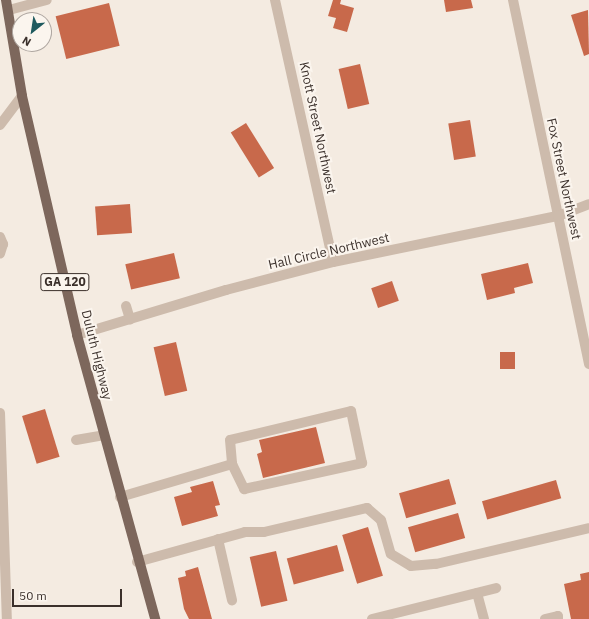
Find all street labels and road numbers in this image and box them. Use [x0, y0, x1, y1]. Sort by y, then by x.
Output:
street label: Knott Street Northwest [295, 61, 339, 195]
street label: Fox Street Northwest [543, 117, 583, 241]
street label: Hall Circle Northwest [267, 231, 391, 273]
road number: GA 120 [40, 272, 90, 292]
street label: Duluth Highway [77, 309, 115, 401]

